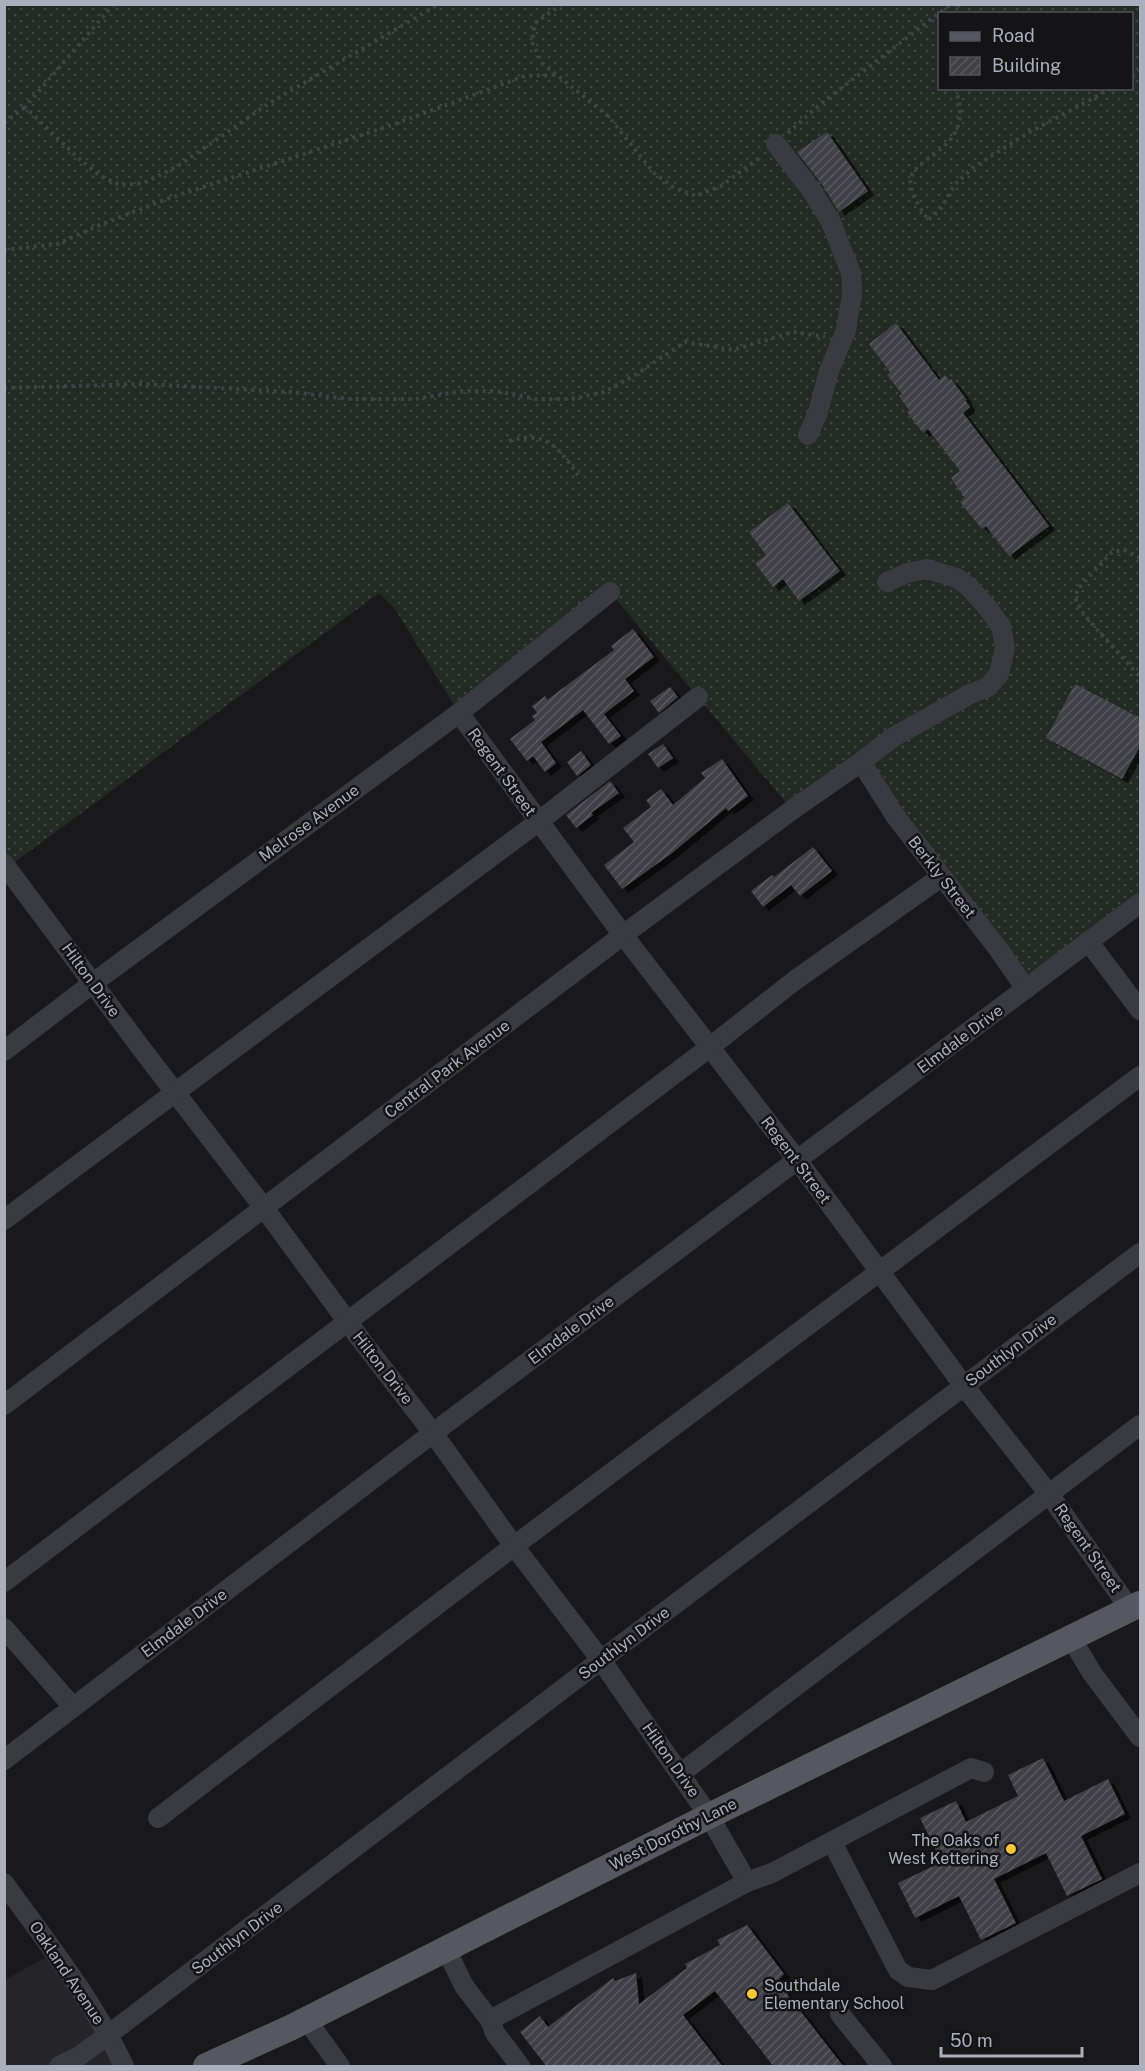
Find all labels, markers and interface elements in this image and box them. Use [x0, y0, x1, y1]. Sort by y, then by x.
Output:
legend [938, 12, 1133, 90]
text: Road [992, 25, 1035, 46]
text: Building [992, 55, 1061, 76]
street label: Regent Street [464, 724, 540, 820]
street label: Melrose Avenue [255, 780, 363, 866]
street label: Berkly Street [904, 832, 980, 922]
street label: Hilton Drive [58, 939, 124, 1021]
street label: Elmdale Drive [913, 1001, 1007, 1077]
street label: Central Park Avenue [381, 1016, 513, 1122]
street label: Regent Street [757, 1113, 835, 1207]
street label: Elmdale Drive [524, 1292, 618, 1368]
street label: Southlyn Drive [962, 1310, 1060, 1390]
street label: Hilton Drive [349, 1328, 417, 1408]
street label: Regent Street [1050, 1500, 1126, 1596]
street label: Elmdale Drive [137, 1585, 231, 1661]
street label: Southlyn Drive [575, 1603, 673, 1683]
street label: Hilton Drive [638, 1719, 704, 1801]
street label: West Dorothy Lane [606, 1794, 740, 1874]
place label: The Oaks of West Kettering [888, 1831, 999, 1868]
marker: The Oaks of West Kettering [1004, 1842, 1018, 1856]
street label: Southlyn Drive [188, 1898, 286, 1978]
street label: Oakland Avenue [25, 1918, 109, 2028]
place label: Southdale Elementary School [764, 1976, 905, 2013]
marker: Southdale Elementary School [745, 1987, 759, 2001]
scale bar [941, 2020, 1082, 2058]
text: 50 m [950, 2030, 993, 2051]

